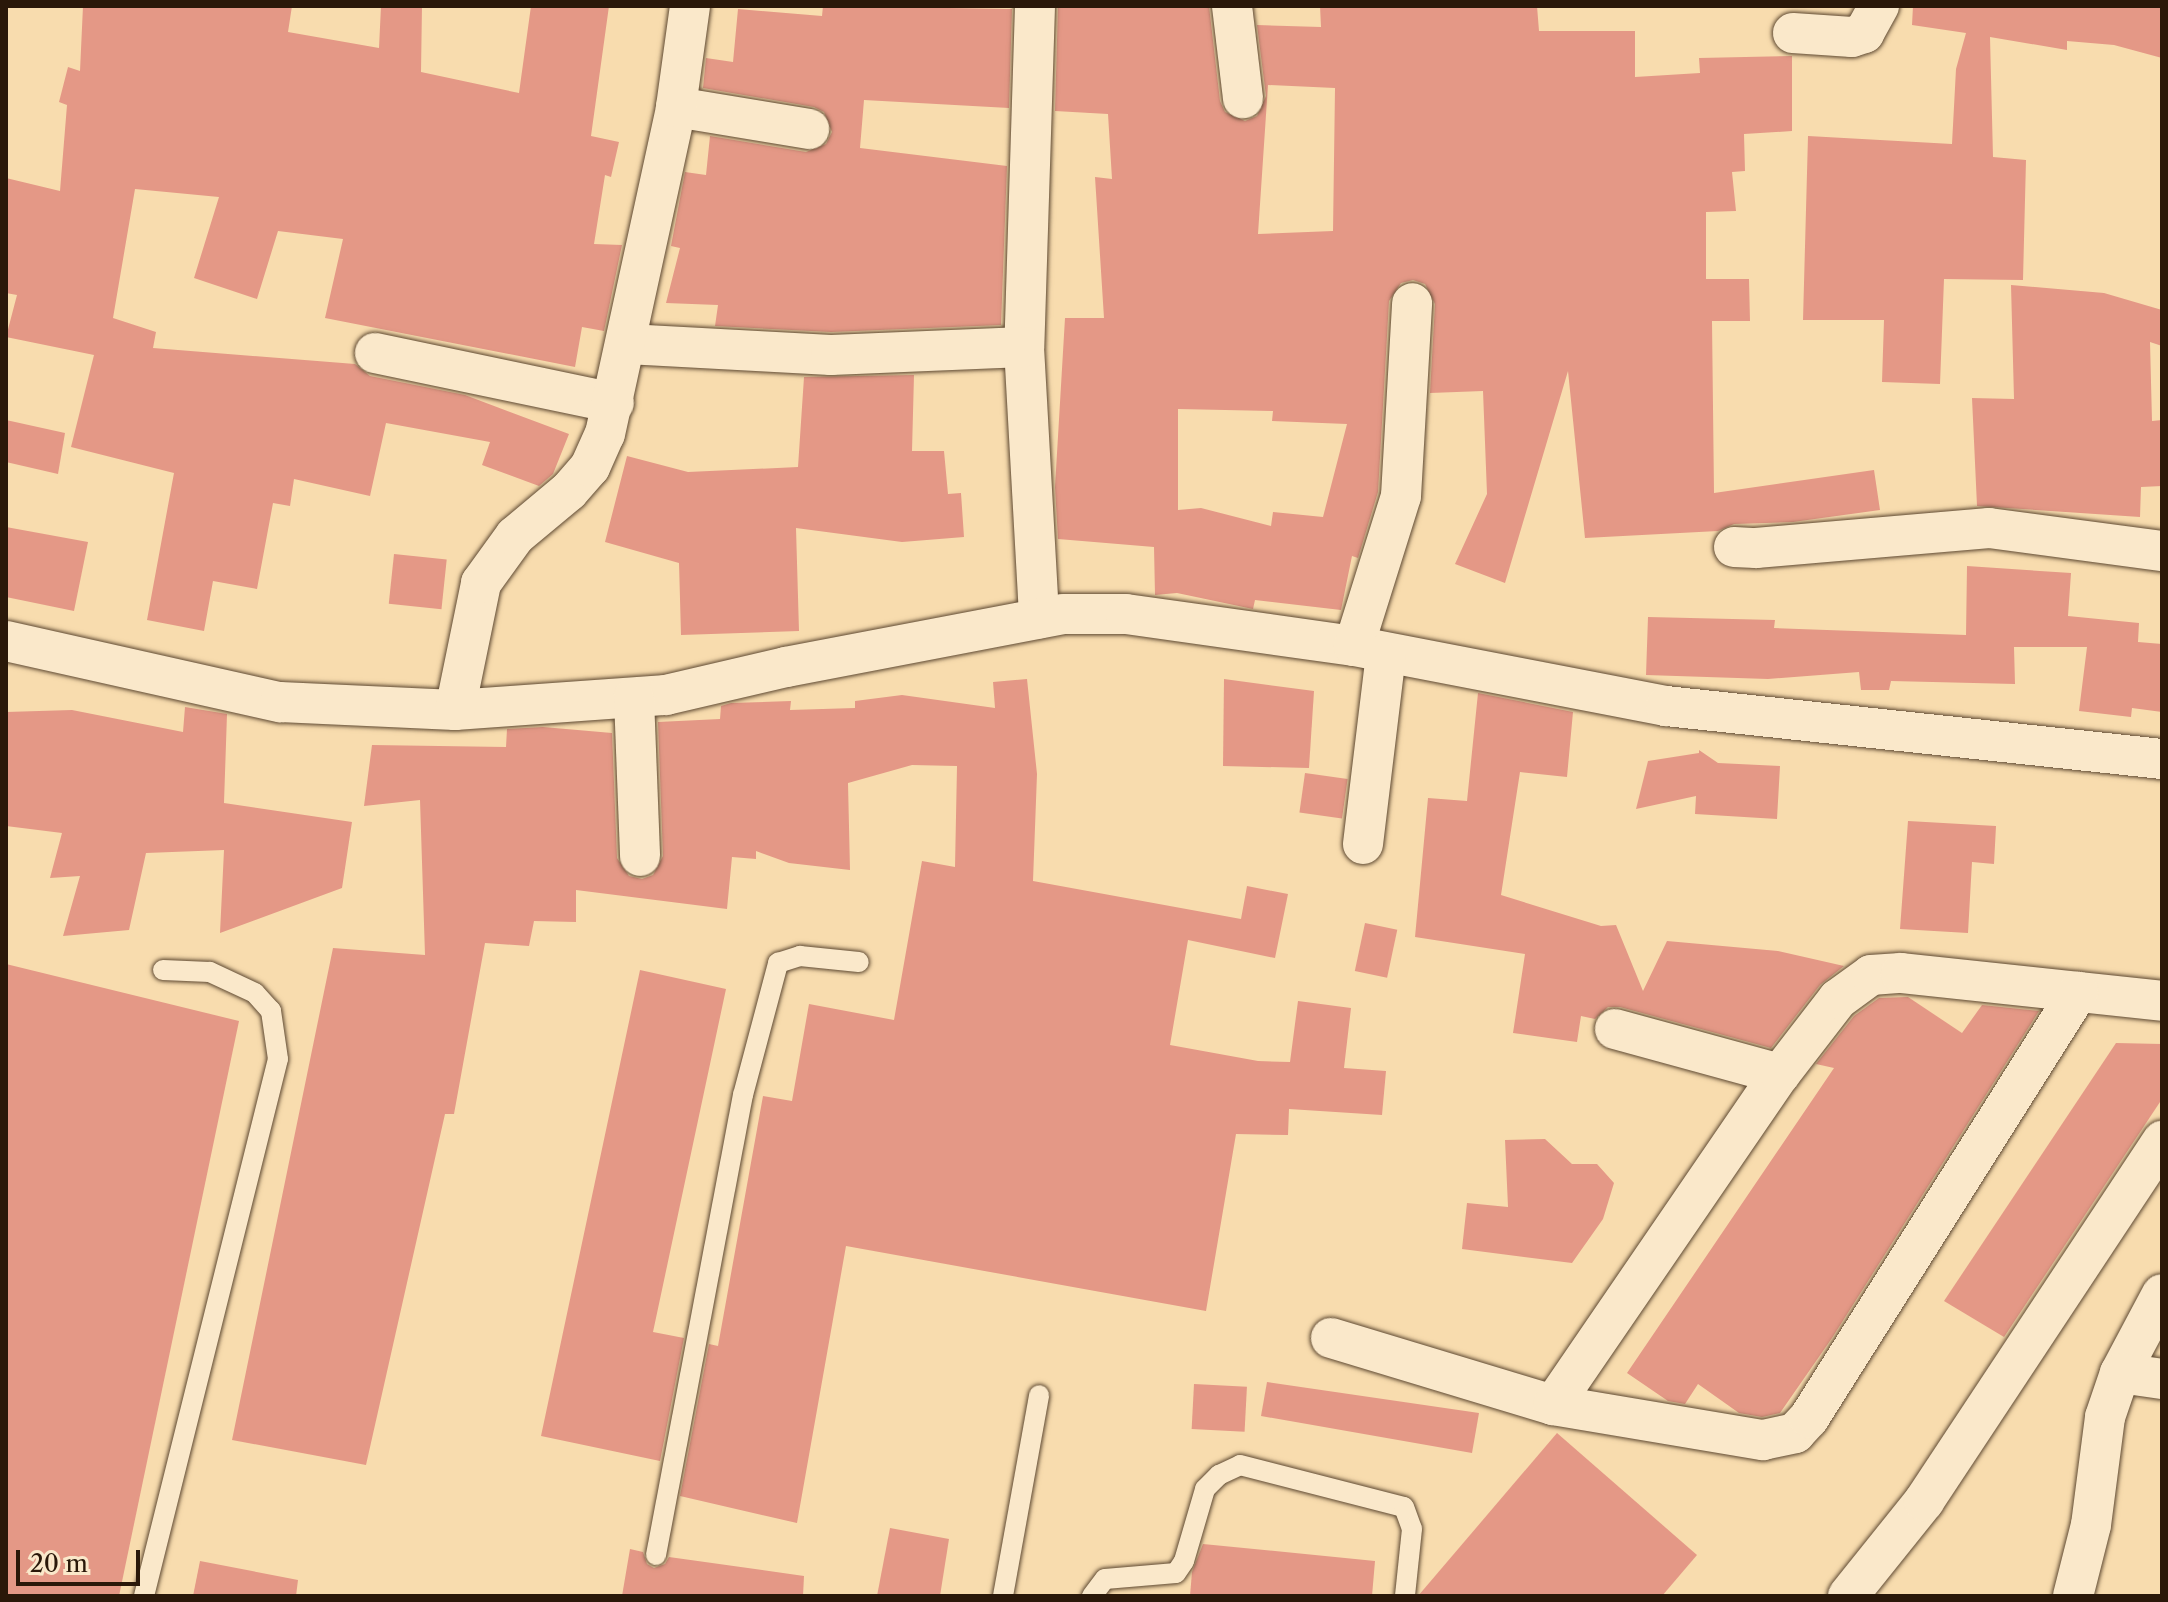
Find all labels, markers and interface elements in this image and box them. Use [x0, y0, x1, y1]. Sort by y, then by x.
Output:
scale bar [20, 1534, 144, 1584]
text: 20 m [30, 1549, 88, 1578]

